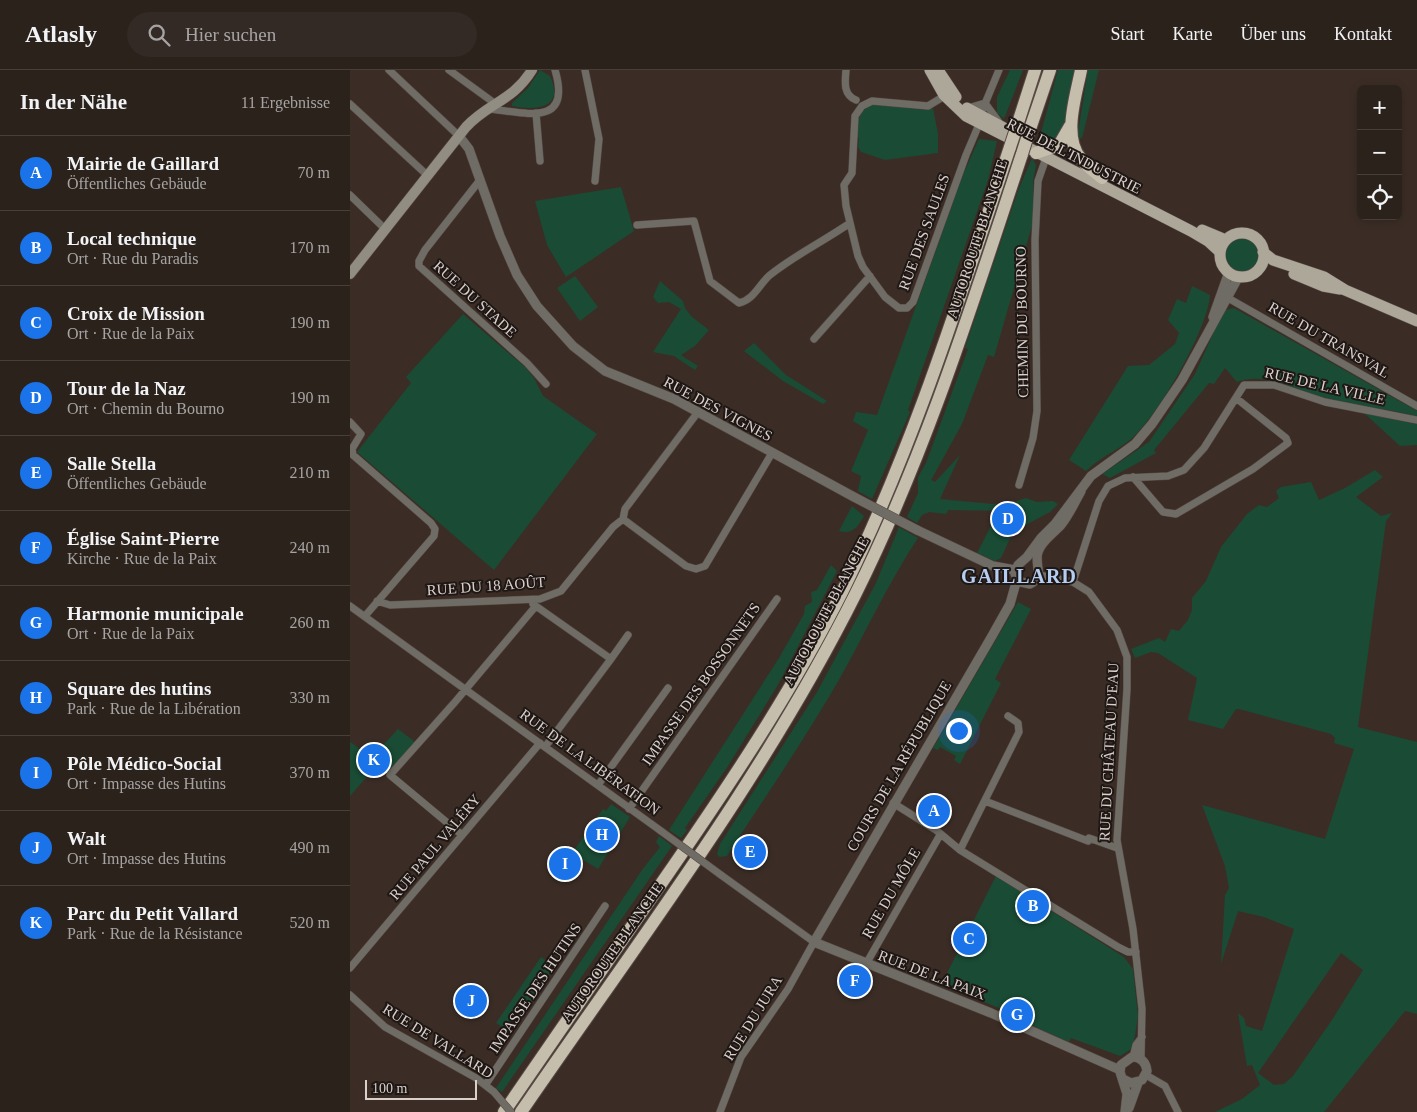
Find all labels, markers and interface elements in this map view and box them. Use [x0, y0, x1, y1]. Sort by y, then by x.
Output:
search box [127, 12, 477, 57]
text: Atlasly [25, 21, 97, 47]
icon: search [145, 21, 173, 49]
text: Hier suchen [185, 24, 276, 45]
text: Start [1111, 24, 1145, 44]
text: Karte [1173, 24, 1213, 44]
text: Über uns [1241, 24, 1306, 44]
text: Kontakt [1334, 24, 1392, 44]
map controls [1357, 85, 1402, 220]
button: + [1357, 85, 1402, 130]
text: In der Nähe [20, 90, 127, 114]
text: 11 Ergebnisse [241, 94, 330, 111]
street label: RUE DE L'INDUSTRIE [1004, 115, 1144, 197]
button: − [1357, 130, 1402, 175]
text: Mairie de Gaillard [67, 153, 219, 174]
street label: AUTOROUTE BLANCHE [944, 158, 1010, 320]
text: A [30, 164, 42, 181]
text: 70 m [298, 164, 330, 181]
street label: RUE DES SAULES [896, 172, 952, 292]
text: Öffentliches Gebäude [67, 175, 207, 192]
button: locate [1357, 175, 1402, 220]
text: Local technique [67, 228, 196, 249]
text: B [31, 239, 41, 256]
text: 170 m [290, 239, 330, 256]
street label: CHEMIN DU BOURNO [1013, 246, 1031, 398]
text: Ort · Rue du Paradis [67, 250, 199, 267]
street label: RUE DU STADE [430, 257, 520, 341]
street label: RUE DU TRANSVAL [1266, 299, 1392, 381]
text: Croix de Mission [67, 303, 205, 324]
text: C [30, 314, 42, 331]
text: 190 m [290, 314, 330, 331]
text: Ort · Rue de la Paix [67, 325, 195, 342]
street label: RUE DE LA VILLE [1263, 364, 1387, 408]
street label: RUE DES VIGNES [661, 374, 775, 444]
text: Tour de la Naz [67, 378, 186, 399]
text: D [30, 389, 42, 406]
text: 190 m [290, 389, 330, 406]
text: Ort · Chemin du Bourno [67, 400, 224, 417]
text: Salle Stella [67, 453, 156, 474]
text: E [31, 464, 41, 481]
text: 210 m [290, 464, 330, 481]
text: Öffentliches Gebäude [67, 475, 207, 492]
pin: D [992, 500, 1024, 538]
text: Église Saint-Pierre [67, 528, 219, 549]
street label: AUTOROUTE BLANCHE [780, 534, 872, 688]
text: F [31, 539, 41, 556]
text: 240 m [290, 539, 330, 556]
text: Kirche · Rue de la Paix [67, 550, 217, 567]
district label: GAILLARD [961, 565, 1077, 587]
street label: RUE DU 18 AOÛT [426, 574, 546, 598]
street label: IMPASSE DES BOSSONNETS [639, 600, 763, 768]
text: Harmonie municipale [67, 603, 244, 624]
text: G [30, 614, 42, 631]
text: 260 m [290, 614, 330, 631]
text: Ort · Rue de la Paix [67, 625, 195, 642]
street label: RUE DU CHÂTEAU D'EAU [1096, 662, 1122, 842]
street label: COURS DE LA RÉPUBLIQUE [843, 677, 955, 855]
text: Square des hutins [67, 678, 211, 699]
text: H [30, 689, 42, 706]
text: 330 m [290, 689, 330, 706]
text: Park · Rue de la Libération [67, 700, 241, 717]
street label: RUE DE LA LIBÉRATION [517, 706, 663, 818]
your location [946, 718, 972, 744]
pin: K [358, 741, 390, 779]
text: Pôle Médico-Social [67, 753, 222, 774]
text: I [33, 764, 39, 781]
text: 370 m [290, 764, 330, 781]
text: Ort · Impasse des Hutins [67, 775, 226, 792]
street label: RUE PAUL VALÉRY [386, 791, 484, 903]
pin: A [918, 792, 950, 830]
pin: H [586, 816, 618, 854]
text: Walt [67, 828, 106, 849]
pin: E [734, 833, 766, 871]
text: J [32, 839, 40, 856]
text: 490 m [290, 839, 330, 856]
pin: I [549, 845, 581, 883]
street label: RUE DU MÔLE [859, 845, 923, 941]
text: Ort · Impasse des Hutins [67, 850, 226, 867]
street label: AUTOROUTE BLANCHE [558, 879, 666, 1025]
pin: B [1017, 887, 1049, 925]
text: Parc du Petit Vallard [67, 903, 238, 924]
text: K [30, 914, 42, 931]
text: 520 m [290, 914, 330, 931]
street label: IMPASSE DES HUTINS [486, 920, 584, 1056]
pin: C [953, 920, 985, 958]
text: Park · Rue de la Résistance [67, 925, 243, 942]
street label: RUE DE LA PAIX [876, 947, 988, 1003]
pin: F [839, 962, 871, 1000]
street label: RUE DU JURA [721, 973, 785, 1063]
pin: J [455, 982, 487, 1020]
pin: G [1001, 996, 1033, 1034]
street label: RUE DE VALLARD [380, 1001, 496, 1082]
scale bar [365, 1077, 478, 1100]
text: 100 m [372, 1081, 407, 1096]

